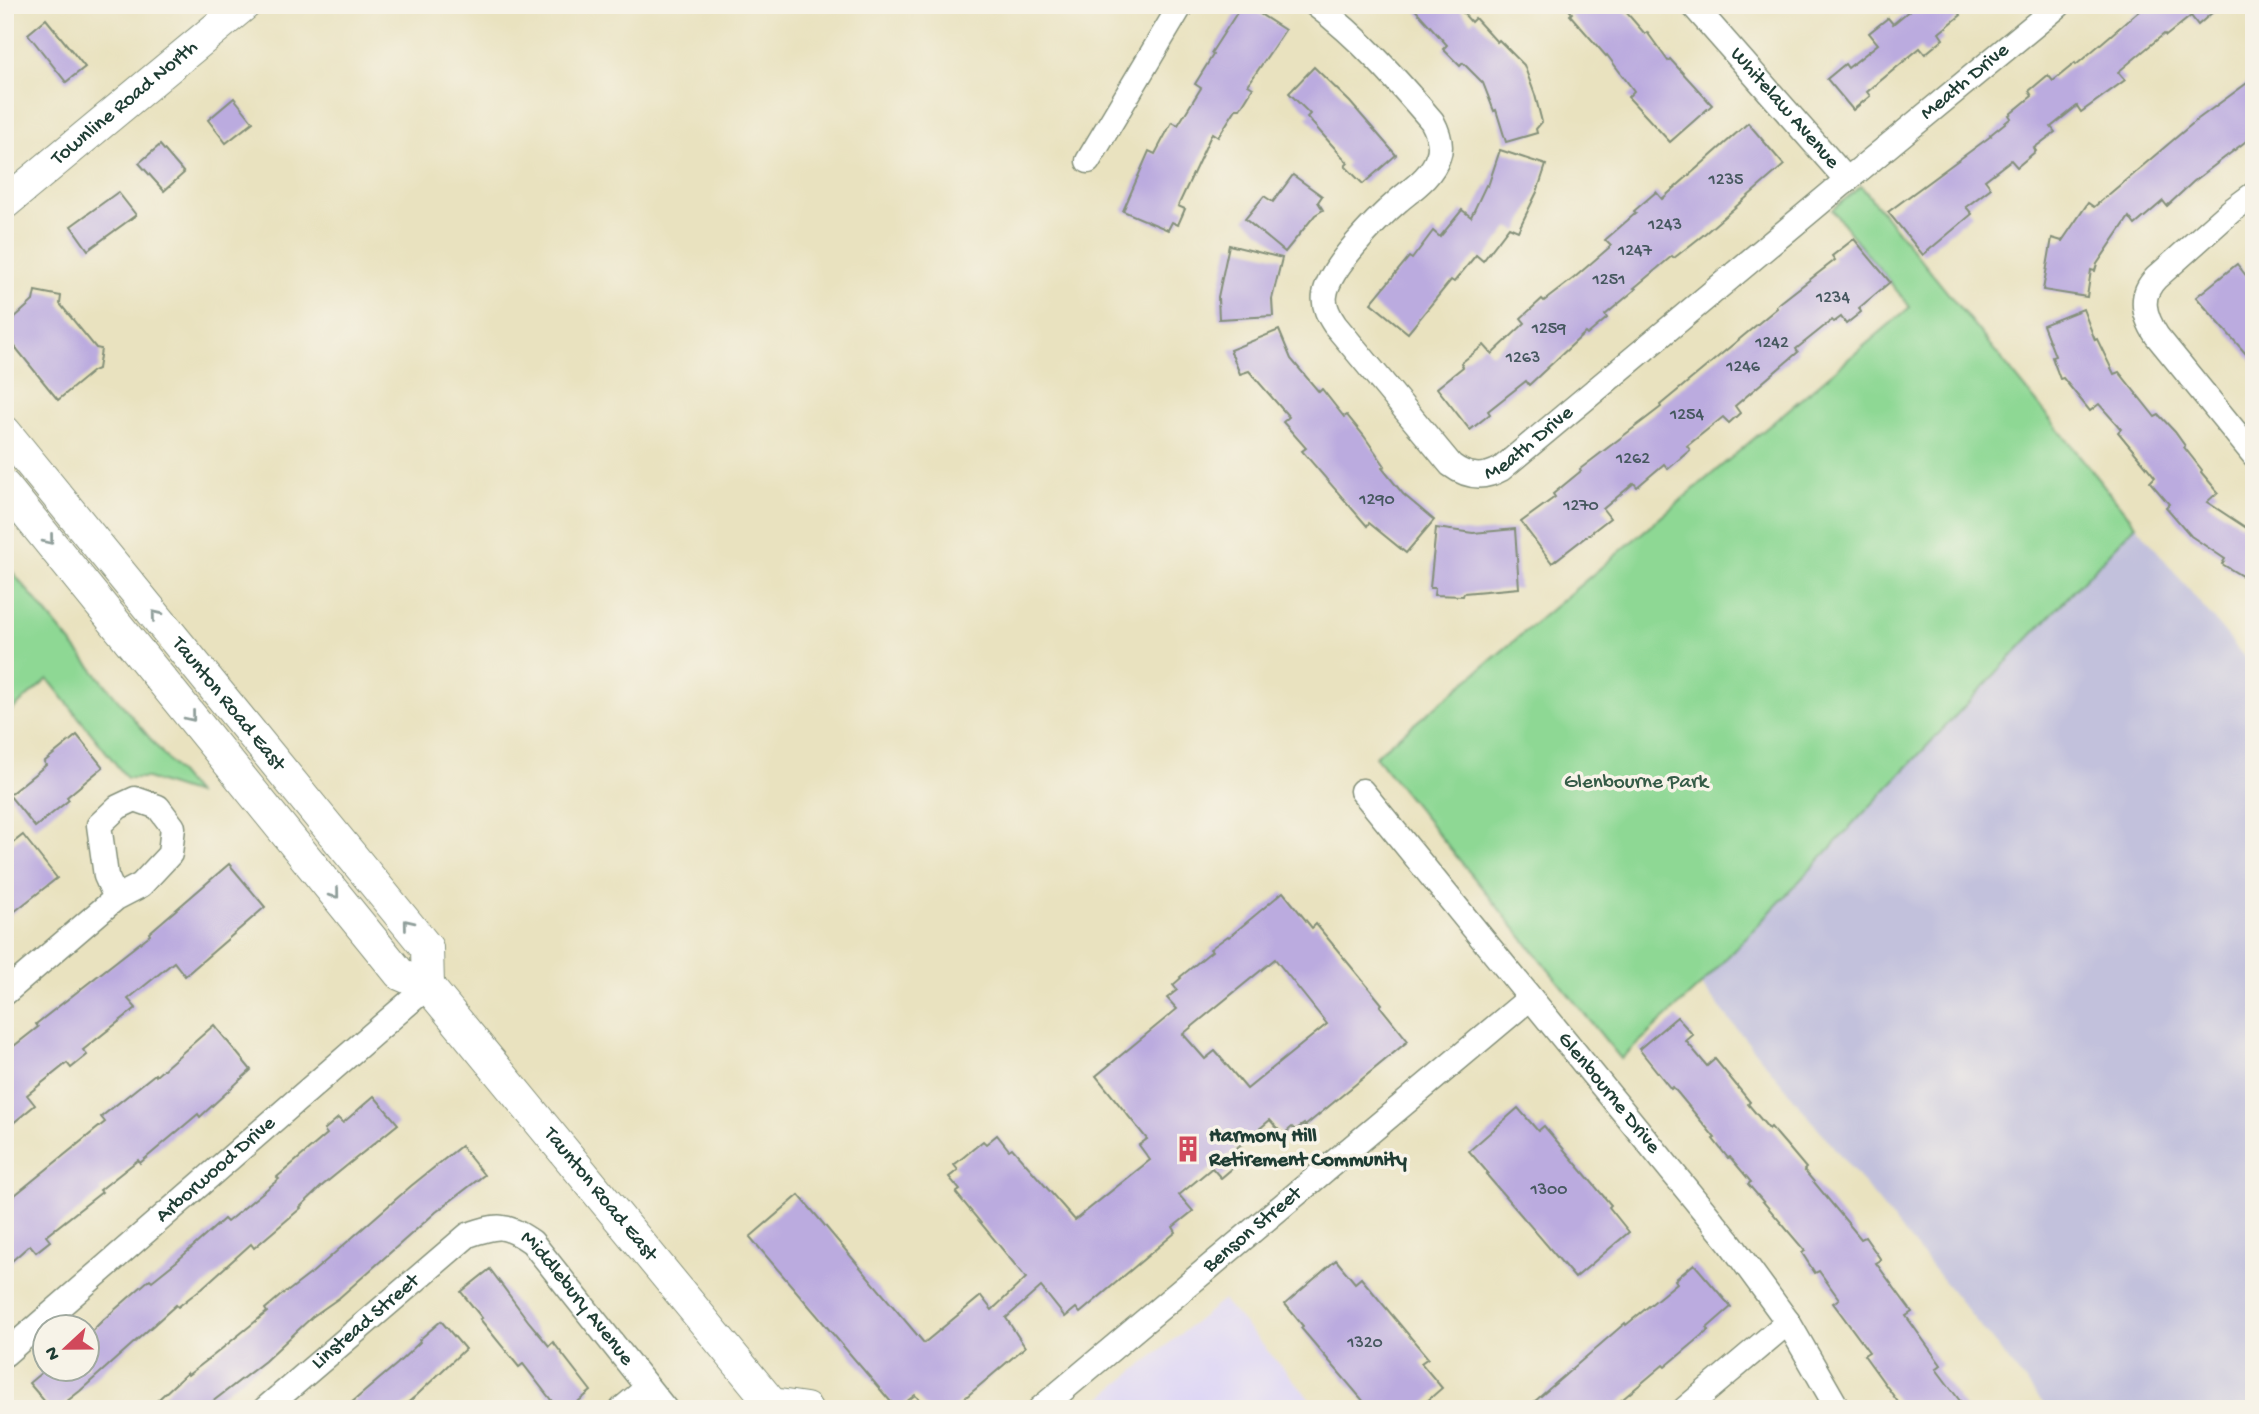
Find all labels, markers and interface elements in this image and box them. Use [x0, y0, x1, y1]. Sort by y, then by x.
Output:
street label: Townline Road North [46, 35, 204, 172]
street label: Meath Drive [1916, 38, 2016, 126]
street label: Whitelaw Avenue [1724, 43, 1845, 175]
house number: 1235 [1708, 170, 1743, 191]
house number: 1243 [1647, 215, 1682, 236]
house number: 1247 [1617, 241, 1653, 262]
house number: 1251 [1592, 270, 1625, 291]
house number: 1234 [1815, 288, 1850, 309]
house number: 1259 [1531, 319, 1566, 340]
house number: 1242 [1754, 333, 1789, 354]
house number: 1263 [1505, 348, 1540, 369]
house number: 1246 [1725, 357, 1761, 378]
street label: Meath Drive [1481, 400, 1580, 487]
house number: 1254 [1669, 405, 1705, 426]
house number: 1262 [1615, 449, 1650, 470]
house number: 1290 [1358, 490, 1395, 511]
house number: 1270 [1562, 496, 1599, 517]
one-way arrow [40, 532, 53, 545]
one-way arrow [152, 610, 165, 622]
street label: Taunton Road East [165, 632, 292, 779]
one-way arrow [183, 710, 196, 722]
park label: Glenbourne Park [1564, 771, 1711, 796]
one-way arrow [326, 886, 339, 898]
one-way arrow [404, 920, 416, 933]
street label: Glenbourne Drive [1551, 1027, 1666, 1160]
street label: Arborwood Drive [151, 1111, 282, 1229]
street label: Taunton Road East [537, 1122, 664, 1269]
place label: Harmony Hill Retirement Community [1208, 1125, 1408, 1174]
building icon: Harmony Hill Retirement Community [1173, 1134, 1203, 1164]
street label: Benson Street [1198, 1180, 1309, 1280]
house number: 1300 [1529, 1180, 1568, 1201]
street label: Middlebury Avenue [516, 1225, 639, 1372]
street label: Linstead Street [307, 1268, 427, 1376]
north arrow [32, 1312, 102, 1382]
house number: 1320 [1346, 1333, 1383, 1354]
text: N [40, 1343, 66, 1363]

